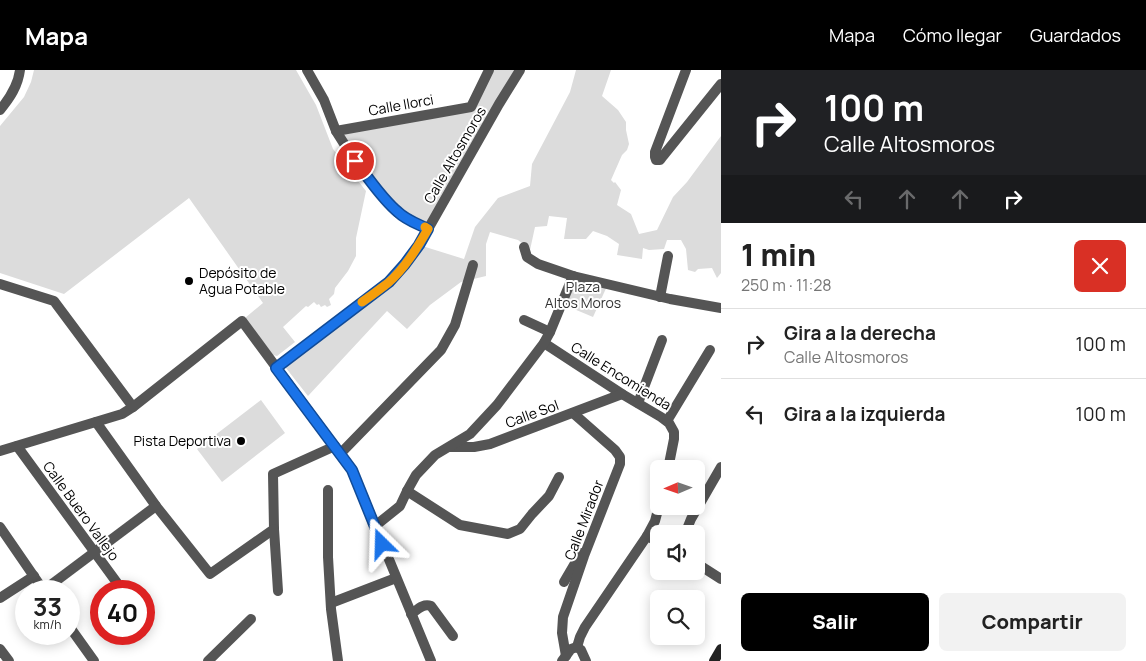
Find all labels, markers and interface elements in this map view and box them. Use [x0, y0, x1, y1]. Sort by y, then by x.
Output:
text: Mapa [25, 19, 88, 52]
text: Mapa [829, 23, 875, 47]
text: Cómo llegar [903, 23, 1002, 47]
text: Guardados [1030, 23, 1121, 47]
text: 100 m [824, 84, 924, 132]
street label: Calle Ilorci [367, 89, 435, 120]
icon: right [741, 90, 806, 155]
street label: Calle Altosmoros [419, 103, 490, 207]
text: Calle Altosmoros [824, 129, 995, 159]
pin [334, 140, 376, 182]
icon: arrive [341, 147, 369, 175]
icon: left [840, 185, 868, 213]
icon: ahead [893, 185, 921, 213]
icon: ahead [946, 185, 974, 213]
icon: right [999, 185, 1027, 213]
text: 1 min [741, 234, 816, 275]
button: close [1074, 240, 1126, 292]
place label: Depósito de Agua Potable [199, 263, 285, 298]
text: 250 m · 11:28 [741, 274, 832, 296]
marker: Depósito de Agua Potable [183, 275, 195, 287]
park label: Plaza Altos Moros [545, 277, 621, 312]
text: Gira a la derecha [784, 320, 936, 346]
icon: right [741, 330, 769, 358]
text: 100 m [1075, 331, 1126, 357]
street label: Calle Encomienda [568, 337, 675, 414]
text: Calle Altosmoros [784, 346, 908, 368]
street label: Calle Sol [503, 395, 561, 432]
icon: left [741, 400, 769, 428]
text: Gira a la izquierda [784, 401, 945, 427]
text: 100 m [1075, 401, 1126, 427]
place label: Pista Deportiva [133, 431, 231, 450]
marker: Pista Deportiva [235, 435, 247, 447]
street label: Calle Buero Vallejo [39, 457, 124, 564]
north arrow [650, 460, 705, 515]
map controls [650, 460, 705, 645]
street label: Calle Mirador [560, 477, 608, 563]
position arrow [355, 517, 407, 569]
button: sound [650, 525, 705, 580]
speed limit sign: 40 [90, 580, 155, 645]
text: 33 [33, 589, 62, 624]
button: search [650, 590, 705, 645]
button: Salir [741, 593, 929, 651]
button: Compartir [939, 593, 1126, 651]
text: km/h [34, 616, 61, 633]

